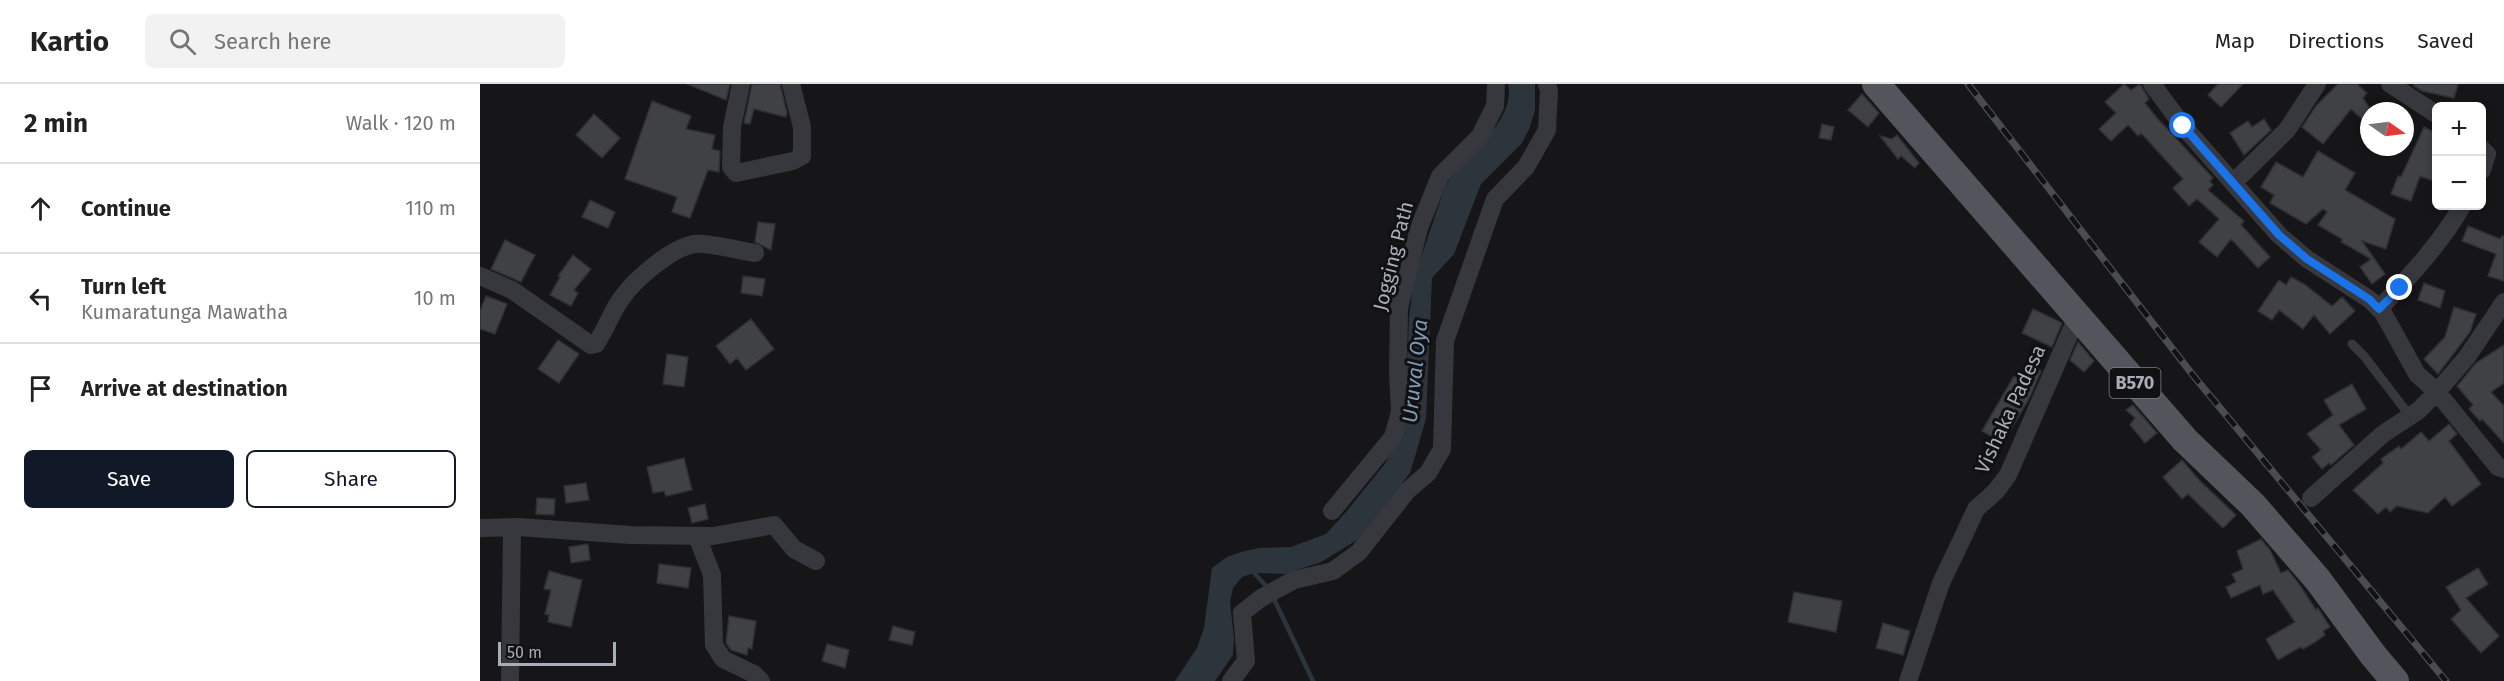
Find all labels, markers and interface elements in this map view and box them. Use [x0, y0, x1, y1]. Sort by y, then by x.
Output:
search box [145, 14, 565, 68]
text: Kartio [30, 25, 109, 58]
icon: search [166, 25, 199, 58]
text: Search here [214, 28, 332, 55]
text: Map [2215, 28, 2255, 54]
text: Directions [2288, 28, 2384, 54]
text: Saved [2417, 28, 2474, 54]
north arrow [2360, 102, 2414, 156]
map controls [2432, 102, 2486, 210]
button: + [2432, 102, 2486, 156]
text: 2 min [24, 108, 88, 139]
text: Walk · 120 m [346, 111, 456, 135]
route start [2169, 112, 2195, 138]
button: − [2432, 156, 2486, 210]
icon: ahead [24, 192, 57, 225]
text: Continue [81, 195, 171, 222]
text: 110 m [405, 196, 456, 220]
street label: Jogging Path [1368, 199, 1418, 313]
text: Turn left [81, 273, 166, 300]
route end [2386, 274, 2412, 300]
icon: left [24, 282, 57, 315]
text: 10 m [414, 286, 456, 310]
text: Kumaratunga Mawatha [81, 300, 288, 324]
water label: Uruval Oya [1397, 318, 1433, 424]
street label: Vishaka Padesa [1970, 341, 2050, 477]
road number: B570 [2110, 368, 2160, 398]
icon: arrive [24, 372, 57, 405]
text: Arrive at destination [81, 375, 288, 402]
button: Save [24, 450, 234, 508]
button: Share [246, 450, 456, 508]
scale bar [498, 639, 616, 666]
text: 50 m [507, 643, 542, 662]

